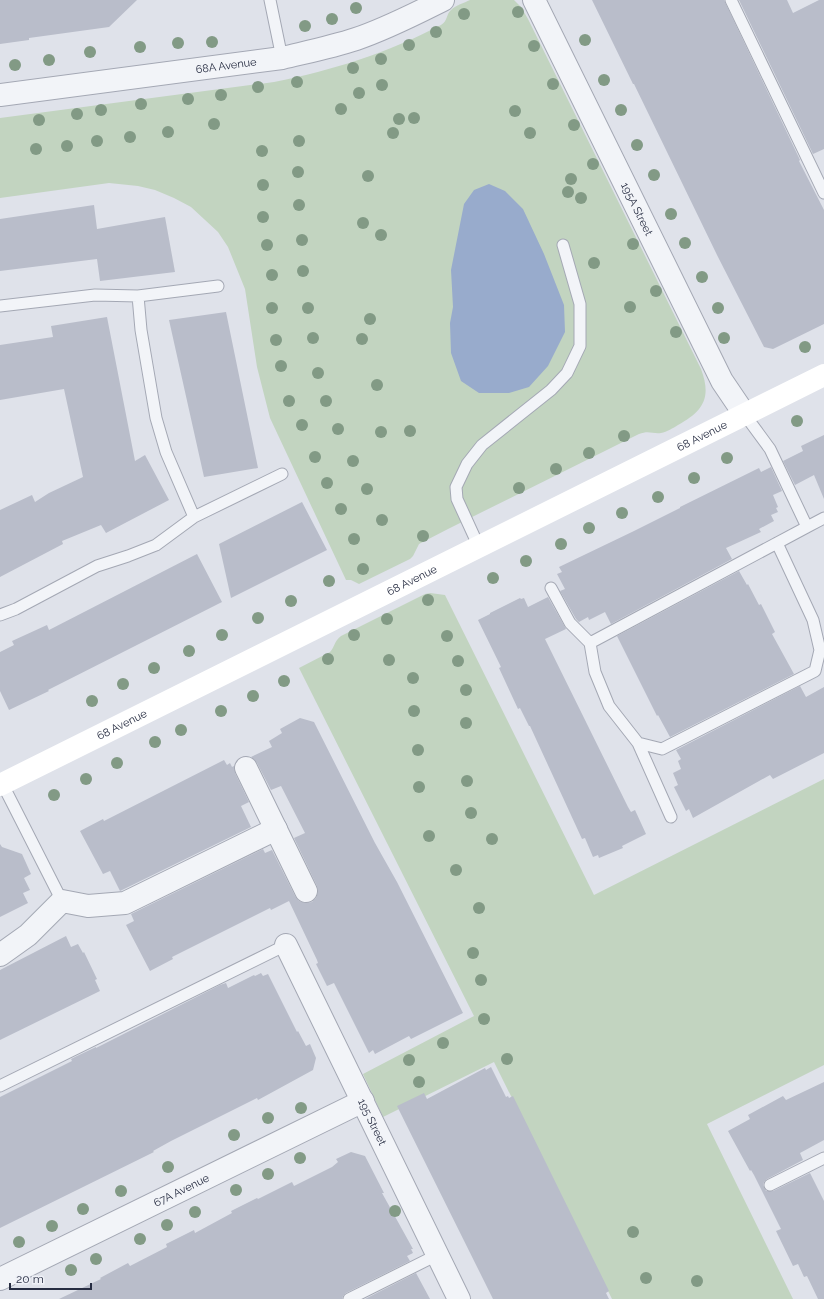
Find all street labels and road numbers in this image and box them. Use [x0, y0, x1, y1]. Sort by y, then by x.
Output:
street label: 68A Avenue [195, 55, 258, 76]
street label: 195A Street [619, 180, 656, 238]
street label: 68 Avenue [675, 418, 730, 454]
street label: 68 Avenue [385, 562, 440, 598]
street label: 68 Avenue [95, 706, 149, 742]
street label: 195 Street [356, 1096, 390, 1148]
street label: 67A Avenue [151, 1171, 212, 1209]

